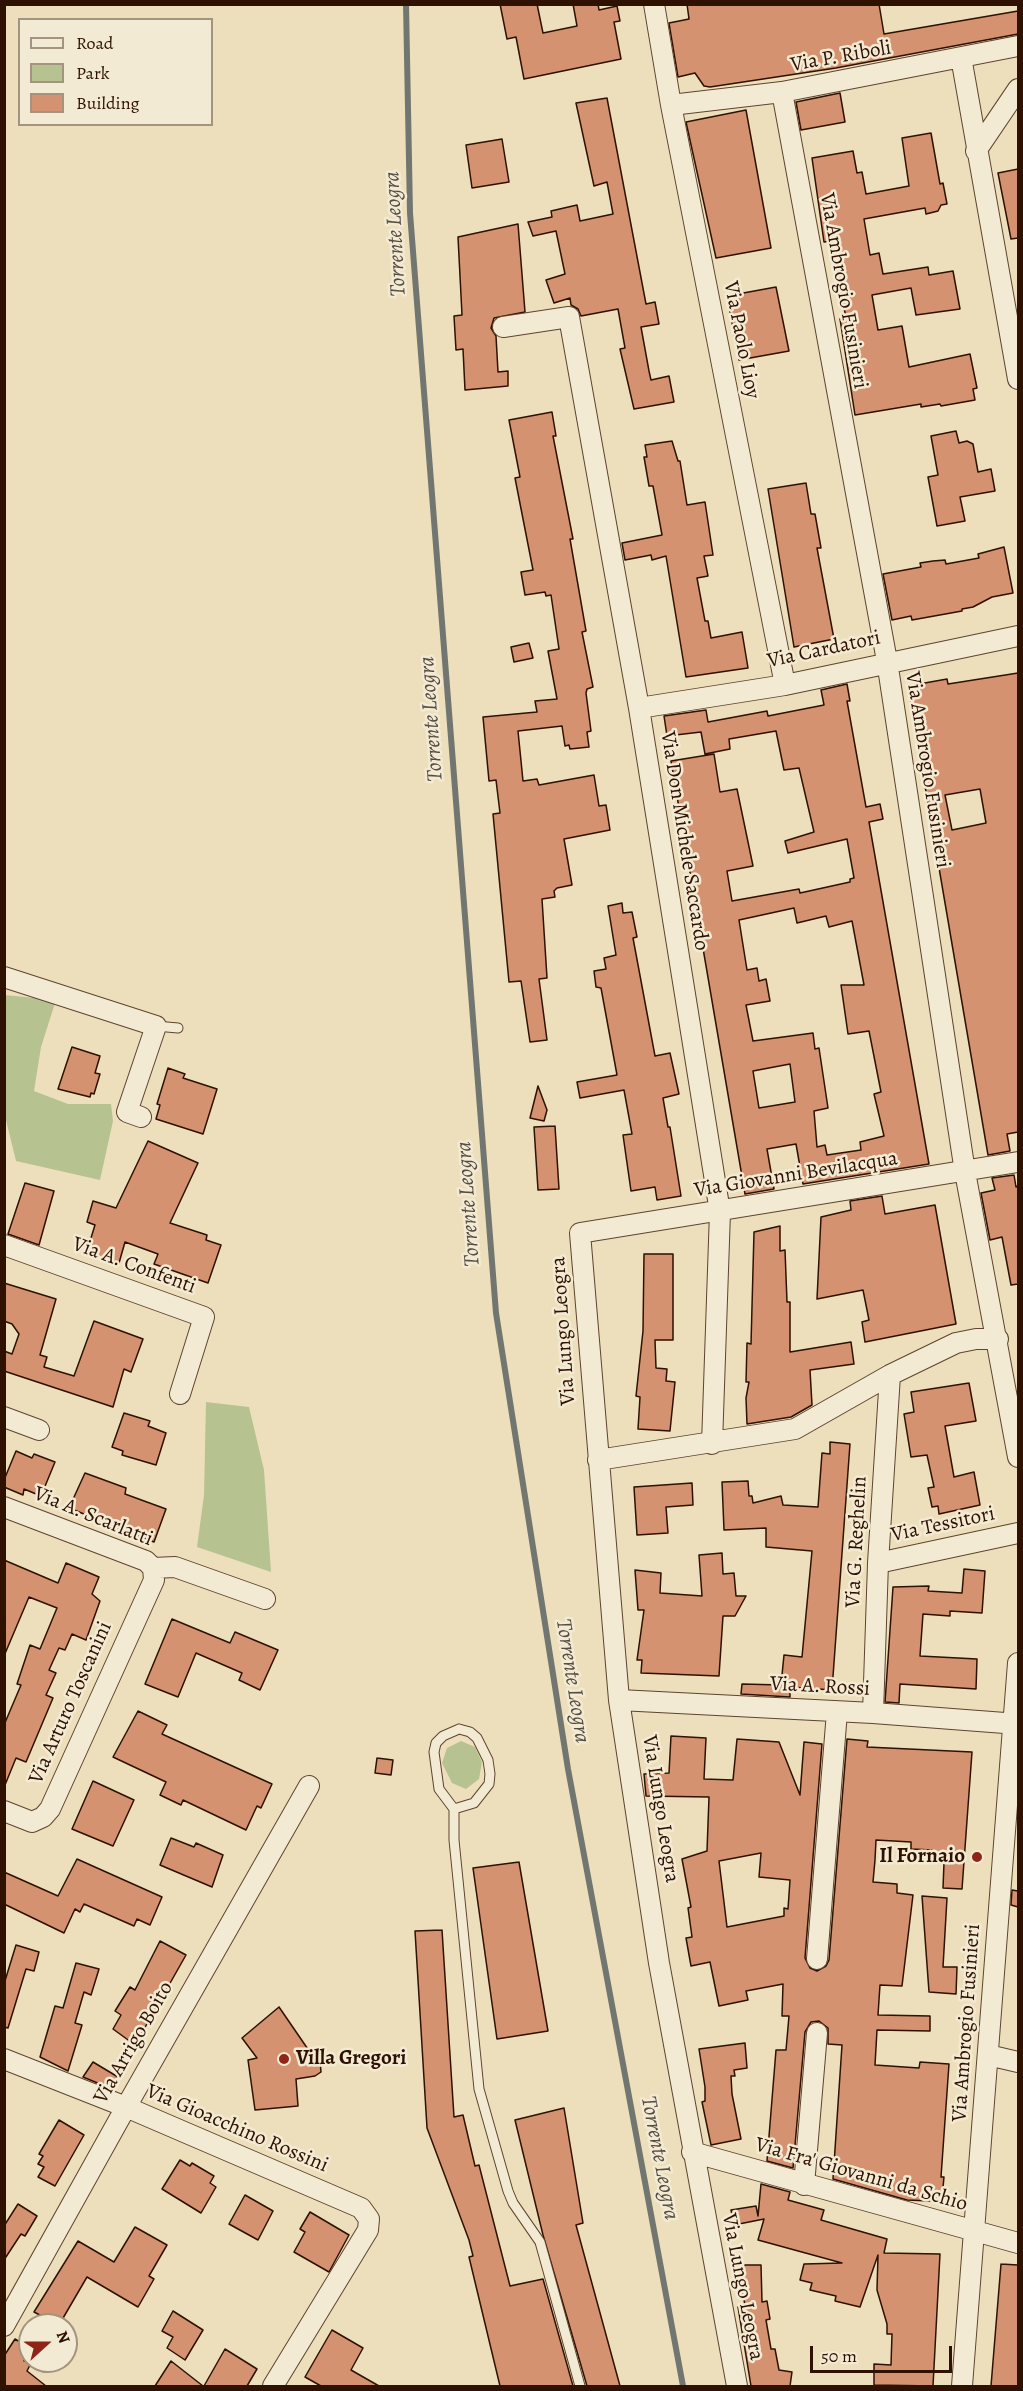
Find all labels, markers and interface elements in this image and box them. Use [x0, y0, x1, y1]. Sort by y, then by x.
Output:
legend [18, 18, 213, 126]
text: Road [76, 31, 113, 55]
street label: Via P. Riboli [789, 36, 893, 78]
text: Park [76, 61, 110, 85]
text: Building [76, 91, 140, 115]
water label: Torrente Leogra [380, 171, 412, 297]
street label: Via Ambrogio Fusinieri [813, 191, 873, 391]
street label: Via Paolo Lioy [717, 279, 765, 401]
street label: Via Cardatori [765, 626, 883, 674]
water label: Torrente Leogra [414, 656, 450, 782]
street label: Via Ambrogio Fusinieri [899, 670, 955, 870]
street label: Via Don Michele Saccardo [654, 730, 714, 952]
water label: Torrente Leogra [451, 1141, 487, 1267]
street label: Via Giovanni Bevilacqua [692, 1146, 900, 1204]
street label: Via A. Confenti [69, 1232, 199, 1300]
street label: Via Lungo Leogra [546, 1256, 582, 1406]
street label: Via G. Reghelin [841, 1476, 873, 1608]
street label: Via A. Scarlatti [30, 1482, 156, 1552]
street label: Via Tessitori [889, 1502, 997, 1548]
water label: Torrente Leogra [549, 1617, 595, 1745]
street label: Via Arturo Toscanini [24, 1618, 118, 1788]
street label: Via A. Rossi [769, 1672, 871, 1702]
street label: Via Lungo Leogra [636, 1733, 684, 1885]
place label: Il Fornaio [879, 1844, 965, 1870]
marker: Il Fornaio [970, 1850, 984, 1864]
street label: Via Ambrogio Fusinieri [948, 1923, 986, 2123]
street label: Via Arrigo Boito [89, 1977, 179, 2109]
place label: Villa Gregori [296, 2046, 406, 2072]
marker: Villa Gregori [277, 2052, 291, 2066]
street label: Via Gioacchino Rossini [142, 2079, 332, 2179]
water label: Torrente Leogra [634, 2094, 684, 2222]
street label: Via Fra' Giovanni da Schio [752, 2133, 970, 2217]
street label: Via Lungo Leogra [715, 2211, 769, 2363]
north arrow [18, 2313, 78, 2373]
text: N [51, 2328, 75, 2347]
scale bar [813, 2334, 956, 2372]
text: 50 m [821, 2344, 857, 2368]

